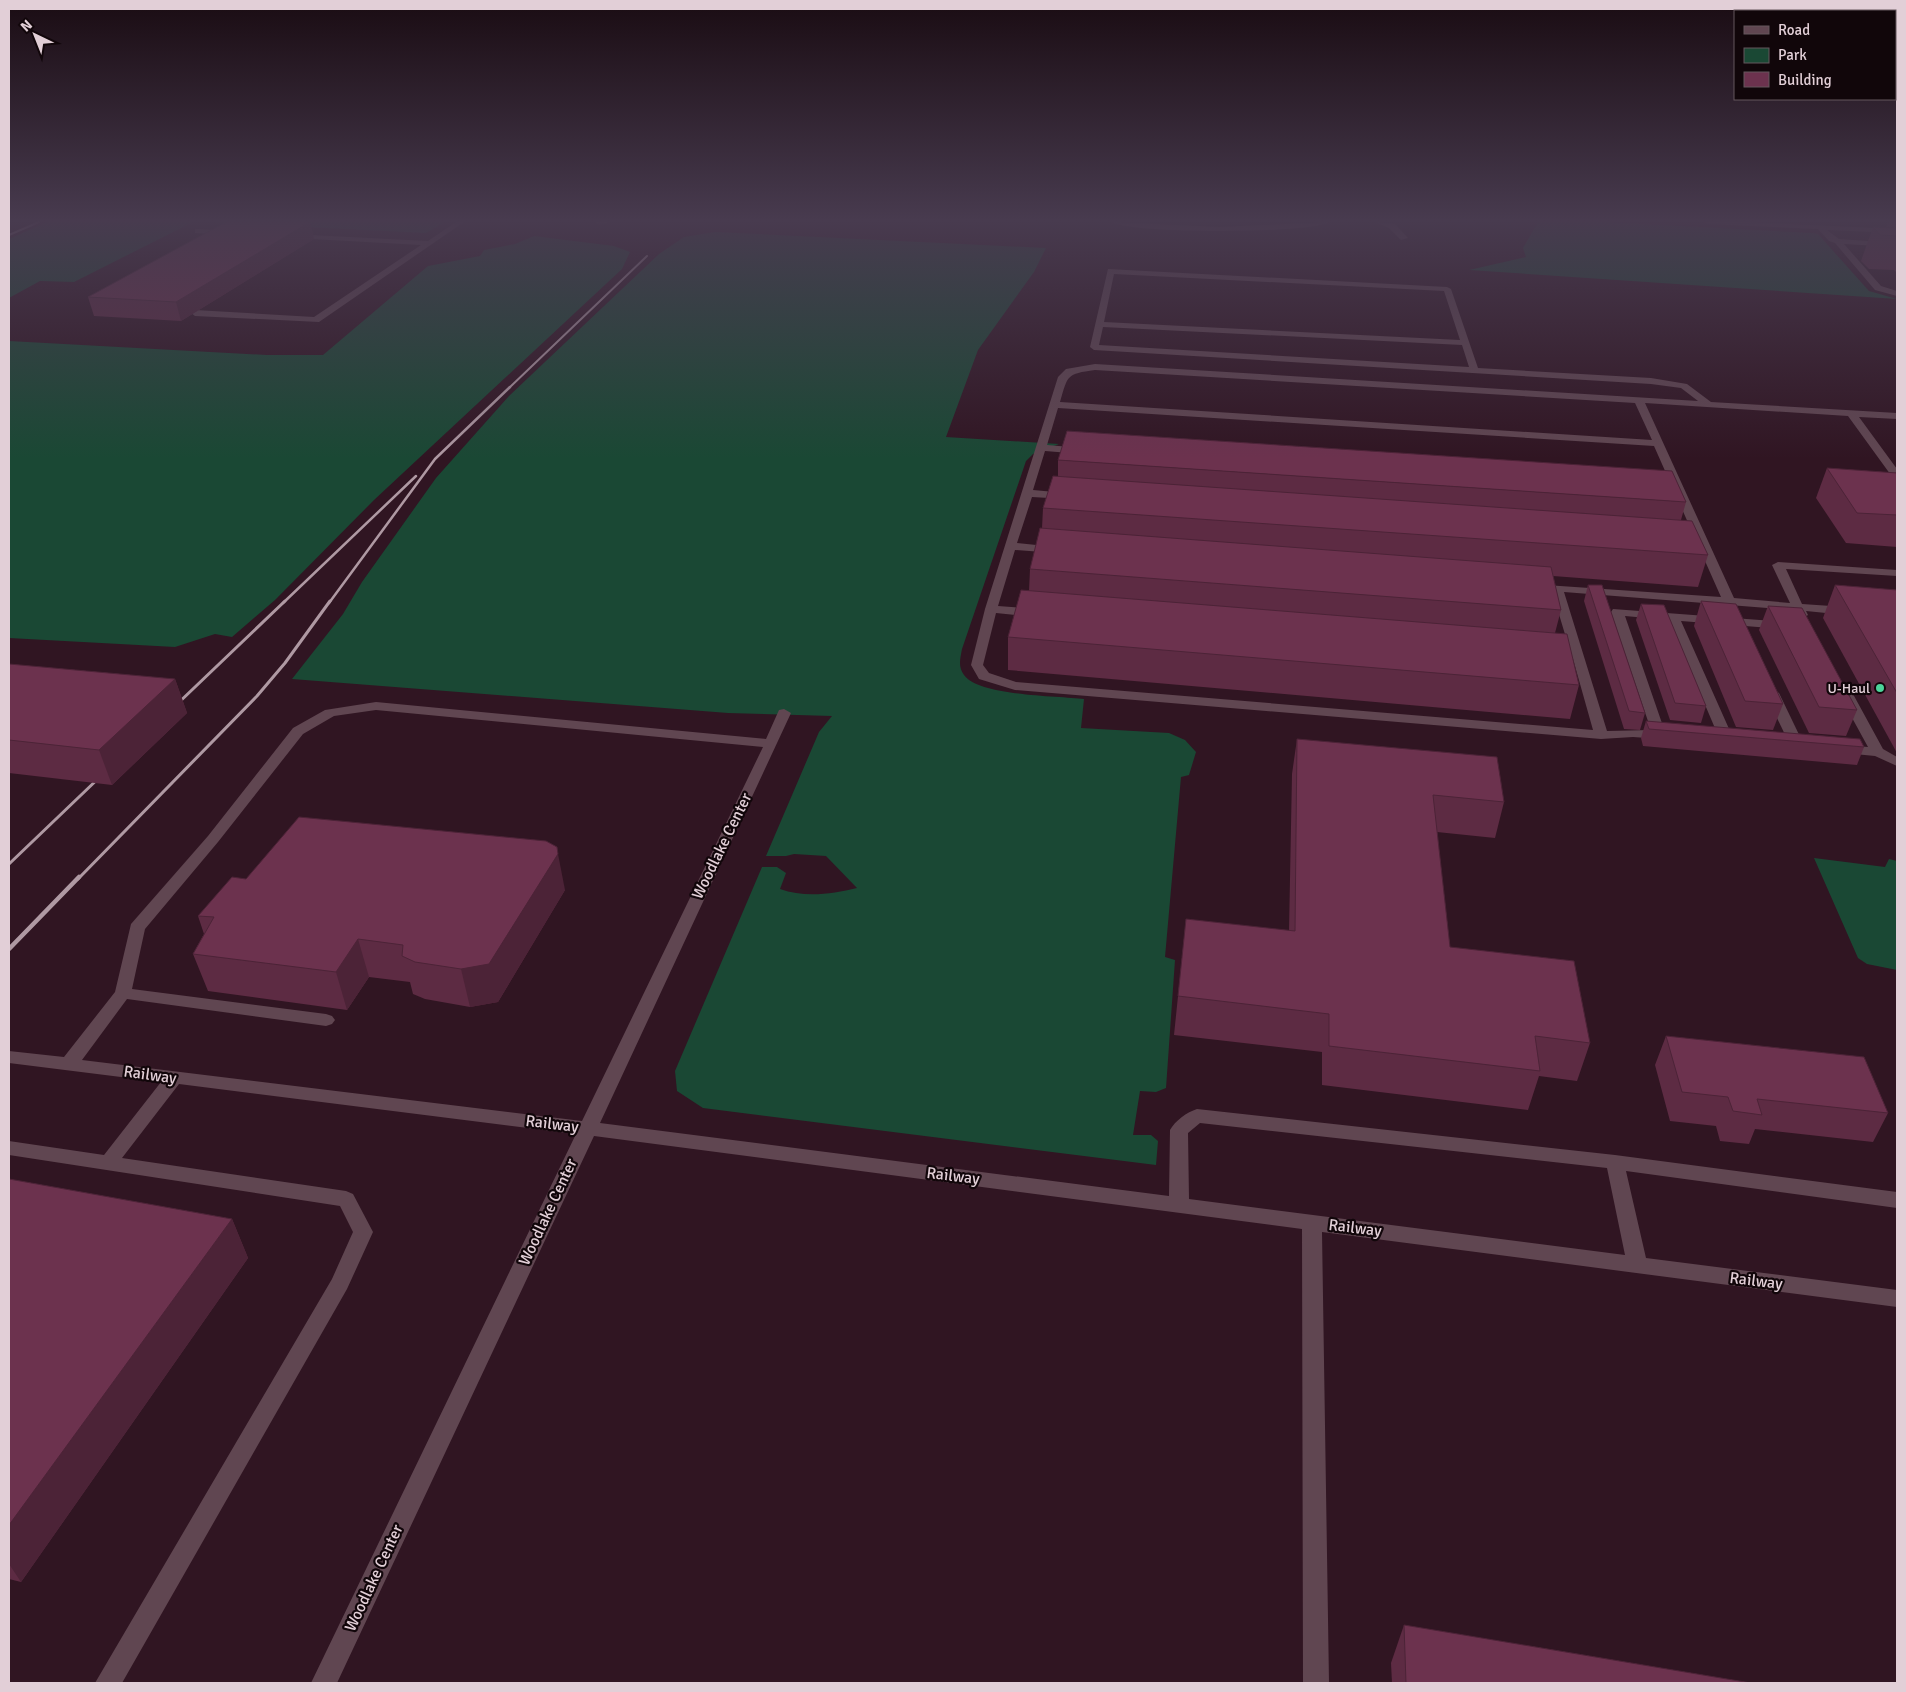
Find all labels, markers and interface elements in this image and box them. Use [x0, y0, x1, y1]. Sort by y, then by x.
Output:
north arrow [10, 10, 60, 60]
legend [1734, 10, 1896, 100]
text: N [17, 16, 36, 35]
text: Road [1778, 21, 1810, 39]
text: Park [1778, 46, 1807, 64]
text: Building [1778, 71, 1832, 89]
place label: U-Haul [1827, 680, 1870, 697]
marker: U-Haul [1874, 682, 1886, 694]
street label: Woodlake Center [688, 789, 756, 902]
street label: Railway [122, 1061, 178, 1089]
street label: Railway [524, 1111, 580, 1137]
street label: Woodlake Center [514, 1155, 582, 1269]
street label: Railway [925, 1163, 981, 1189]
street label: Railway [1327, 1215, 1383, 1241]
street label: Railway [1728, 1268, 1784, 1294]
street label: Woodlake Center [340, 1521, 408, 1635]

